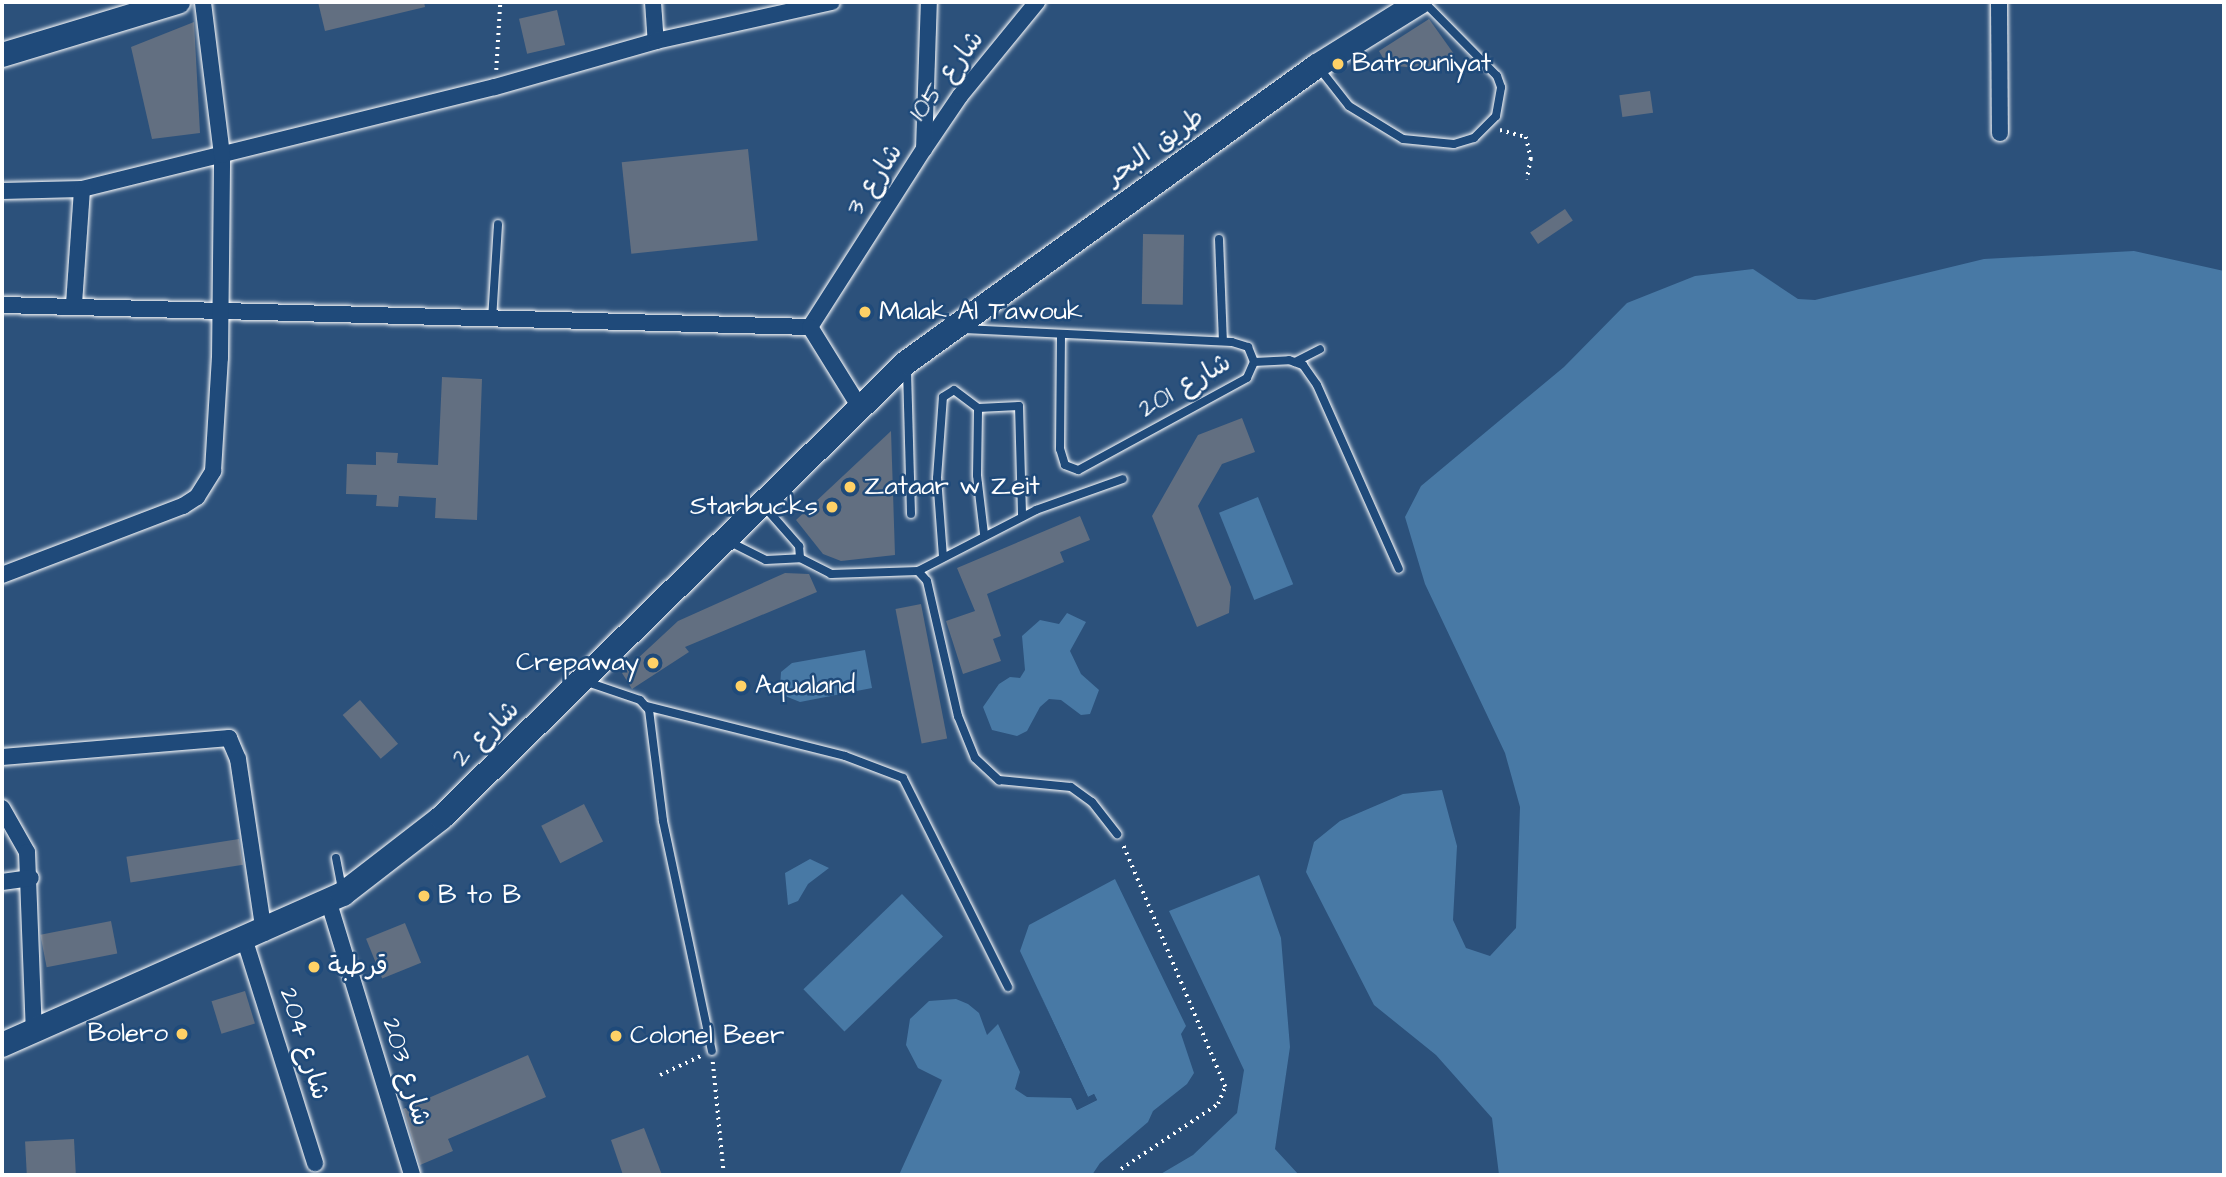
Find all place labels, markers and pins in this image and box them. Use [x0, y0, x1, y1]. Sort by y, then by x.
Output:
place label: Batrouniyat [1352, 48, 1491, 80]
marker: Batrouniyat [1330, 56, 1346, 72]
place label: Malak Al Tawouk [879, 296, 1083, 328]
marker: Malak Al Tawouk [857, 304, 873, 320]
place label: Zataar w Zeit [864, 471, 1040, 503]
marker: Zataar w Zeit [842, 479, 858, 495]
place label: Starbucks [690, 491, 818, 523]
marker: Starbucks [824, 499, 840, 515]
place label: Crepaway [516, 647, 639, 679]
marker: Crepaway [645, 655, 661, 671]
place label: Aqualand [755, 670, 855, 702]
marker: Aqualand [733, 678, 749, 694]
place label: B to B [438, 880, 521, 912]
marker: B to B [416, 888, 432, 904]
place label: قرطبة [328, 951, 388, 983]
marker: قرطبة [306, 959, 322, 975]
place label: Bolero [88, 1018, 168, 1050]
place label: Colonel Beer [630, 1020, 784, 1052]
marker: Bolero [174, 1026, 190, 1042]
marker: Colonel Beer [608, 1028, 624, 1044]

